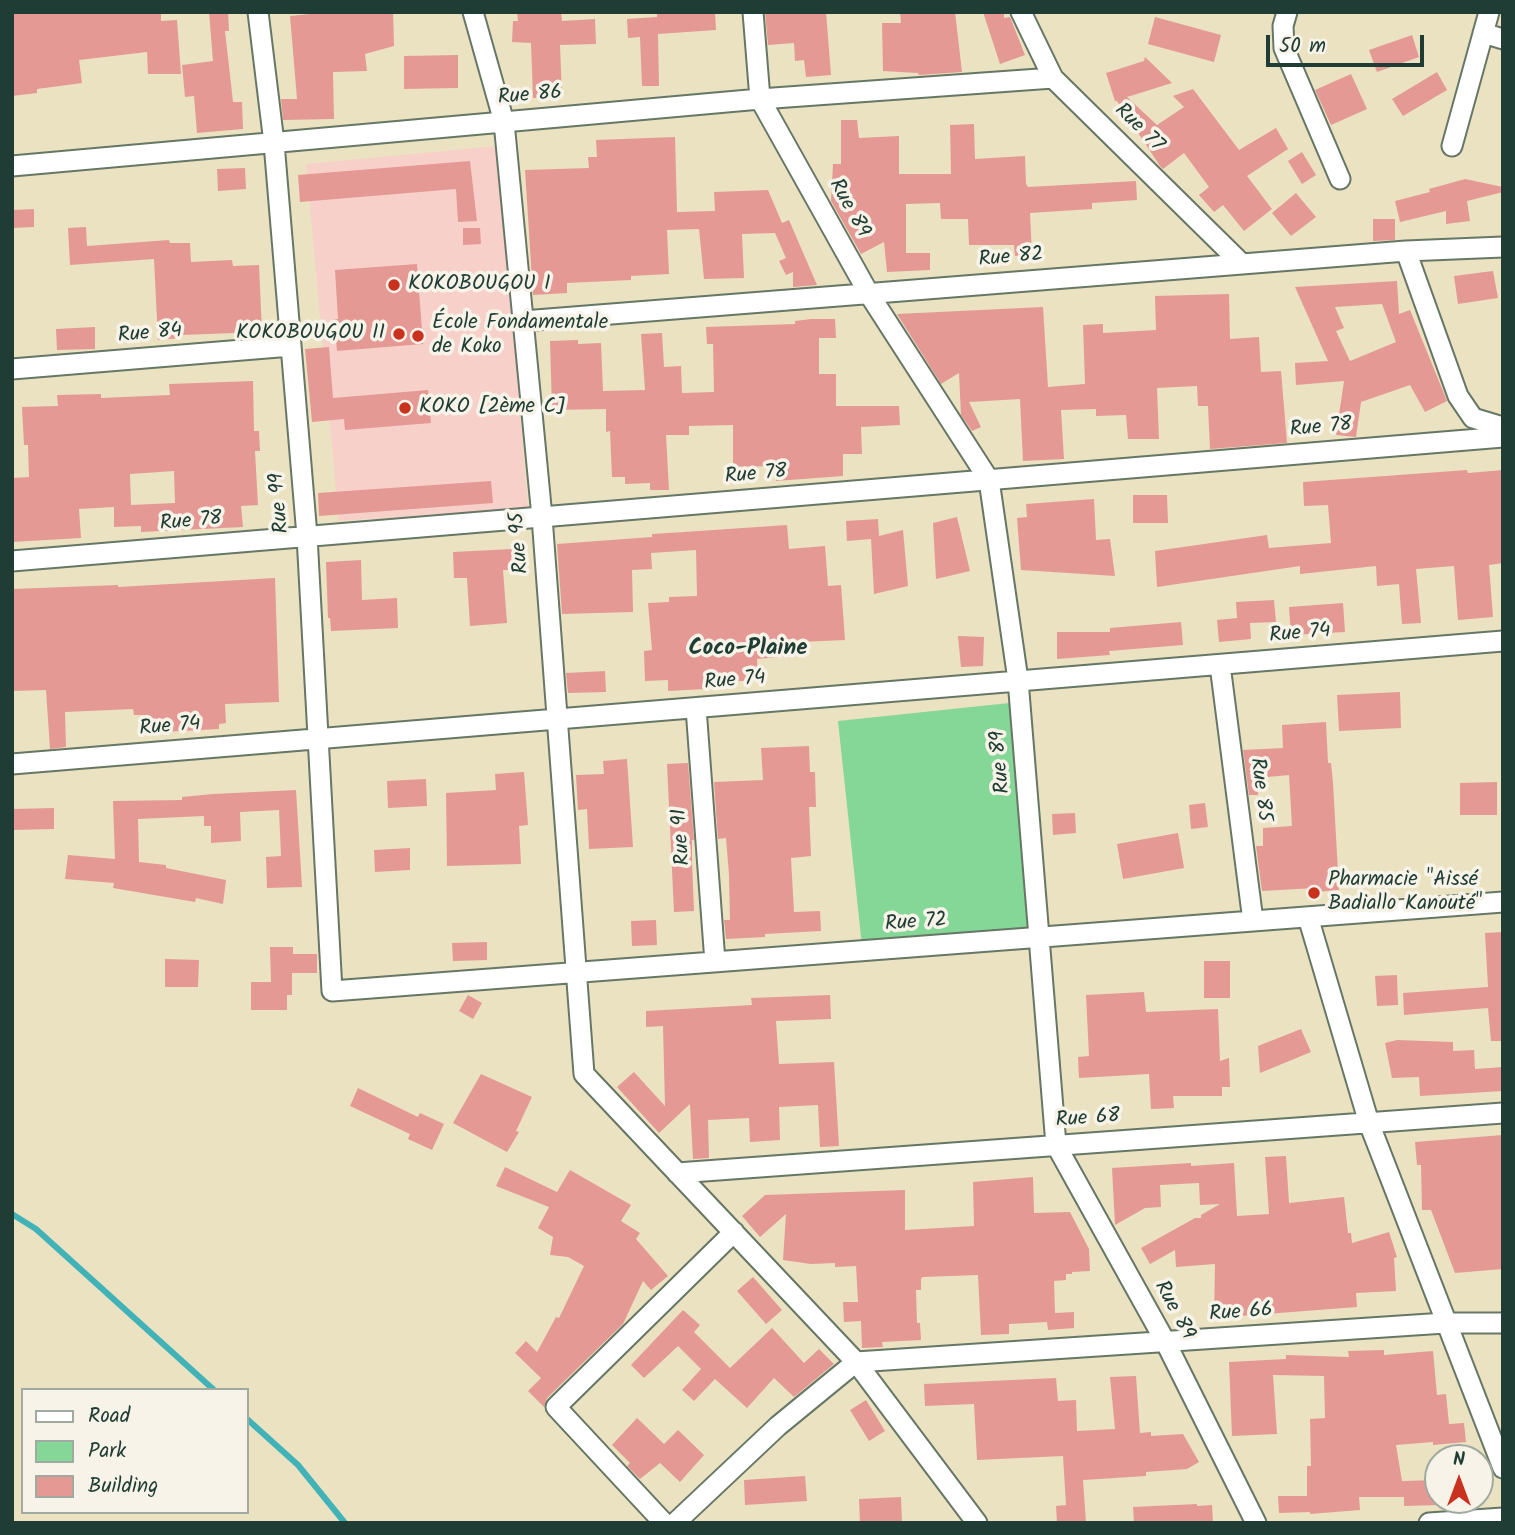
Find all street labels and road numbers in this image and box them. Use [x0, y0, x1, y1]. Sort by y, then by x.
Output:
street label: Rue 86 [497, 82, 563, 112]
street label: Rue 77 [1108, 99, 1168, 159]
street label: Rue 89 [822, 175, 874, 243]
street label: Rue 82 [977, 244, 1045, 274]
street label: Rue 84 [117, 320, 183, 350]
street label: Rue 78 [1289, 414, 1353, 444]
street label: Rue 78 [724, 461, 788, 491]
street label: Rue 99 [266, 472, 296, 534]
street label: Rue 78 [159, 508, 223, 538]
street label: Rue 95 [506, 511, 536, 575]
street label: Rue 74 [1268, 620, 1332, 650]
street label: Rue 74 [703, 667, 767, 697]
street label: Rue 74 [138, 713, 202, 743]
street label: Rue 89 [987, 729, 1017, 795]
street label: Rue 85 [1243, 757, 1275, 823]
street label: Rue 91 [668, 808, 698, 866]
street label: Rue 72 [884, 909, 948, 939]
street label: Rue 68 [1055, 1105, 1121, 1135]
street label: Rue 89 [1147, 1277, 1199, 1345]
street label: Rue 66 [1208, 1299, 1274, 1329]

